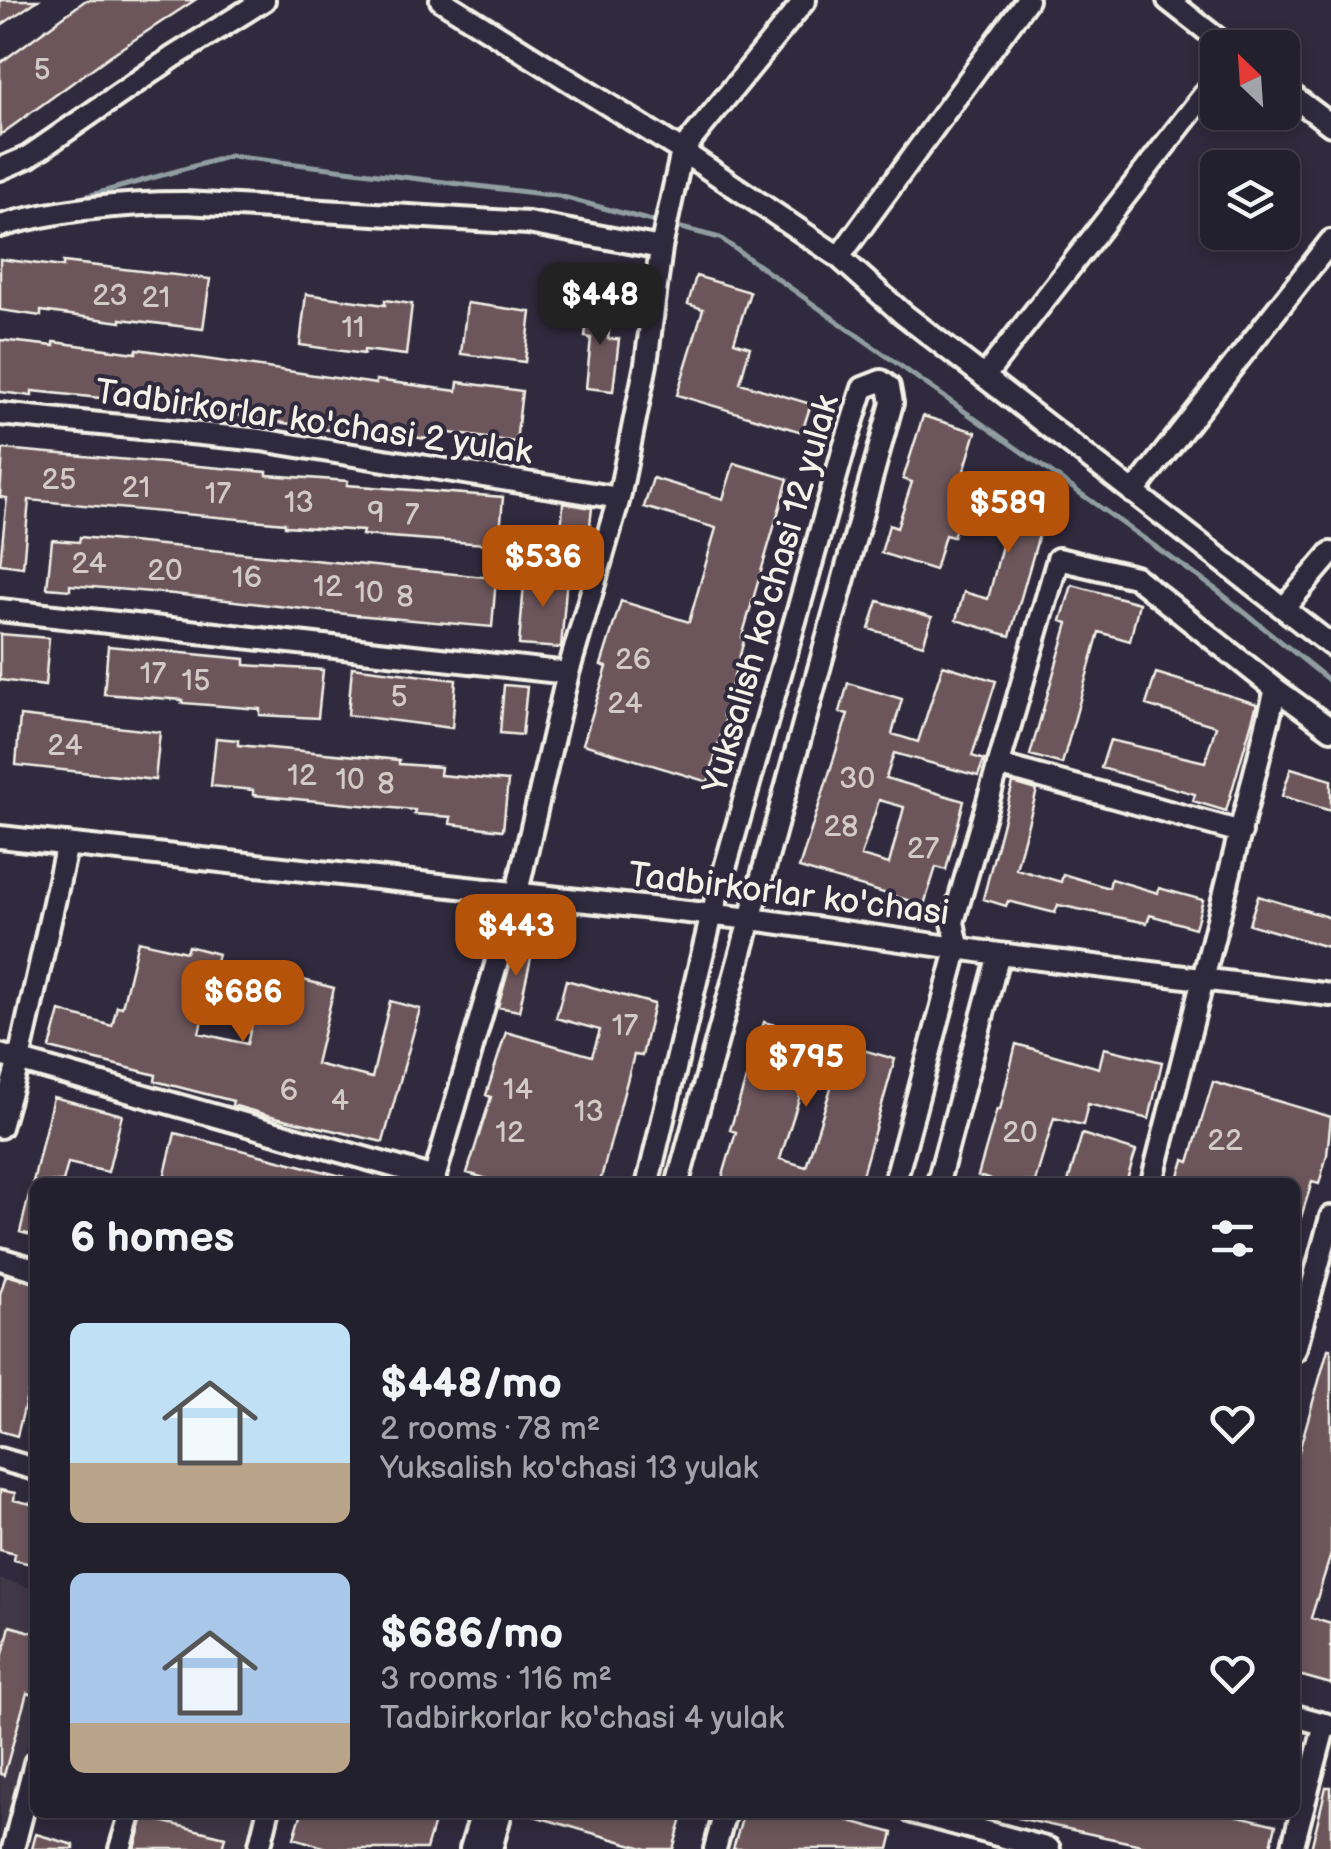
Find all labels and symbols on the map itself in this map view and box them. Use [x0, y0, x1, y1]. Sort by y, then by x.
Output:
north arrow [1200, 30, 1300, 130]
house number: 5 [33, 52, 51, 88]
pin: $448 [541, 263, 659, 348]
house number: 23 [92, 278, 128, 314]
house number: 21 [142, 280, 170, 316]
house number: 11 [341, 310, 365, 346]
street label: Tadbirkorlar ko'chasi 2 yulak [92, 371, 536, 475]
street label: Yuksalish ko'chasi 12 yulak [694, 389, 849, 800]
house number: 25 [42, 462, 76, 498]
house number: 21 [122, 470, 150, 506]
pin: $589 [949, 471, 1067, 556]
house number: 17 [205, 476, 231, 512]
house number: 13 [284, 485, 314, 521]
house number: 9 [367, 495, 385, 531]
house number: 7 [405, 497, 420, 533]
pin: $536 [484, 525, 602, 610]
house number: 24 [71, 546, 107, 582]
house number: 20 [147, 553, 183, 589]
house number: 16 [232, 560, 262, 596]
house number: 12 [313, 569, 343, 605]
house number: 10 [354, 575, 384, 611]
house number: 8 [396, 579, 414, 615]
house number: 26 [615, 642, 651, 678]
house number: 17 [140, 656, 166, 692]
house number: 15 [182, 663, 210, 699]
house number: 5 [390, 679, 408, 715]
house number: 24 [607, 686, 643, 722]
house number: 24 [47, 728, 83, 764]
house number: 12 [287, 758, 317, 794]
house number: 30 [839, 761, 875, 797]
house number: 10 [335, 762, 365, 798]
house number: 8 [377, 766, 395, 802]
house number: 28 [823, 809, 859, 845]
house number: 27 [907, 831, 939, 867]
street label: Tadbirkorlar ko'chasi [626, 853, 952, 935]
pin: $443 [457, 894, 575, 979]
pin: $686 [184, 960, 302, 1045]
house number: 17 [612, 1008, 638, 1044]
pin: $795 [747, 1025, 865, 1110]
house number: 14 [503, 1072, 533, 1108]
house number: 6 [280, 1073, 298, 1109]
house number: 4 [331, 1083, 349, 1119]
house number: 13 [574, 1094, 604, 1130]
house number: 12 [495, 1115, 525, 1151]
house number: 20 [1002, 1115, 1038, 1151]
house number: 22 [1207, 1123, 1243, 1159]

